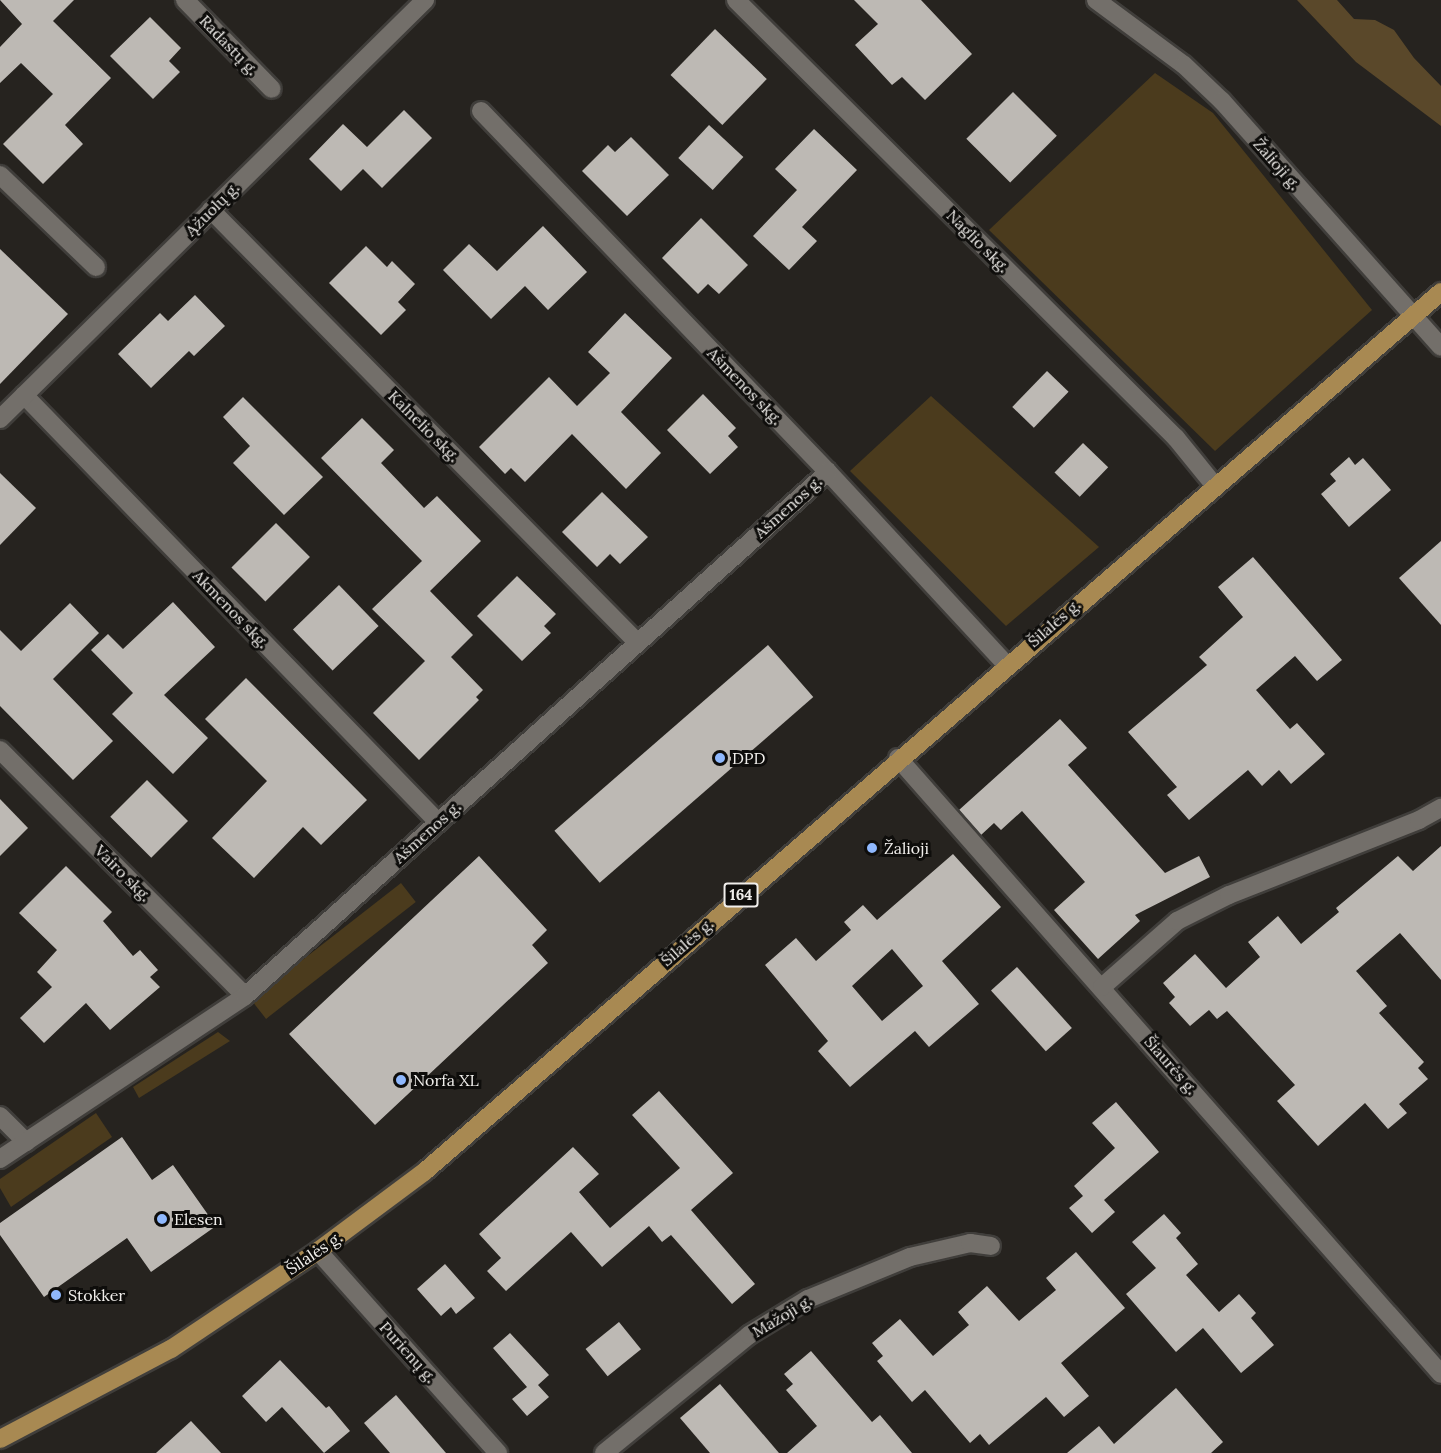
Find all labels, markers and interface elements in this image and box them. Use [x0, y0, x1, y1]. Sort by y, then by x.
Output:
street label: Radastų g. [196, 11, 262, 79]
street label: Žalioji g. [1249, 134, 1305, 194]
street label: Ąžuolų g. [181, 178, 243, 240]
street label: Naglio skg. [943, 206, 1013, 276]
street label: Ašmenos skg. [703, 343, 787, 429]
street label: Kalnelio skg. [384, 386, 464, 466]
street label: Ašmenos g. [750, 472, 826, 542]
street label: Akmenos skg. [189, 566, 273, 652]
street label: Šilalės g. [1024, 595, 1084, 651]
place label: DPD [732, 748, 765, 768]
marker: DPD [713, 751, 727, 765]
street label: Ašmenos g. [389, 797, 465, 867]
place label: Žalioji [884, 838, 929, 858]
street label: Vairo skg. [91, 841, 155, 905]
marker: Žalioji [865, 841, 879, 855]
road number: 164 [723, 883, 759, 907]
street label: Šilalės g. [657, 914, 717, 970]
street label: Šiaurės g. [1140, 1032, 1202, 1098]
place label: Norfa XL [413, 1070, 479, 1090]
marker: Norfa XL [394, 1073, 408, 1087]
place label: Elesen [174, 1209, 223, 1229]
marker: Elesen [155, 1212, 169, 1226]
street label: Šilalės g. [282, 1227, 346, 1279]
place label: Stokker [68, 1285, 125, 1305]
marker: Stokker [49, 1288, 63, 1302]
street label: Mažoji g. [749, 1291, 815, 1341]
street label: Purienų g. [376, 1317, 440, 1387]

